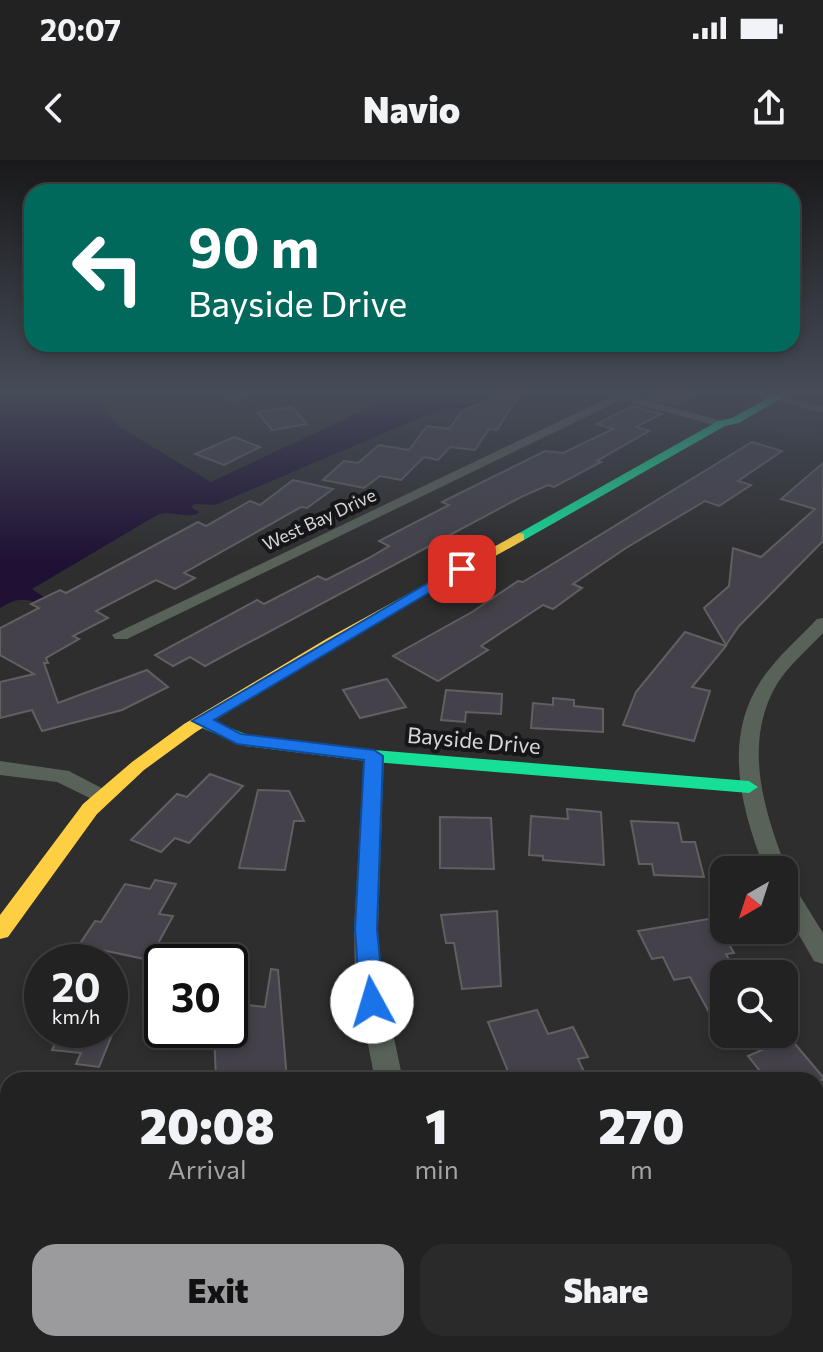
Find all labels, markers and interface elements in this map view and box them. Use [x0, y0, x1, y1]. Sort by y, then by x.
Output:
text: 20:07 [40, 10, 121, 47]
icon: back [32, 86, 76, 130]
text: Navio [363, 86, 460, 130]
icon: share [747, 86, 791, 130]
text: 90 m [188, 211, 319, 280]
icon: left [56, 216, 160, 320]
text: Bayside Drive [188, 280, 407, 324]
street label: West Bay Drive [259, 483, 379, 555]
pin [428, 535, 496, 603]
icon: arrive [440, 547, 484, 591]
street label: Bayside Drive [406, 721, 542, 759]
north arrow [710, 856, 798, 944]
map controls [710, 856, 798, 1048]
speed limit sign: 30 [144, 944, 248, 1048]
position arrow [330, 960, 414, 1044]
button: search [710, 960, 798, 1048]
text: 20 [51, 961, 101, 1010]
text: km/h [52, 1004, 100, 1028]
text: 20:08 [140, 1095, 275, 1154]
text: 1 [425, 1095, 448, 1154]
text: 270 [598, 1095, 684, 1154]
text: Arrival [168, 1153, 247, 1184]
text: min [414, 1153, 459, 1184]
text: m [630, 1153, 653, 1184]
button: Exit [32, 1244, 404, 1336]
button: Share [420, 1244, 792, 1336]

